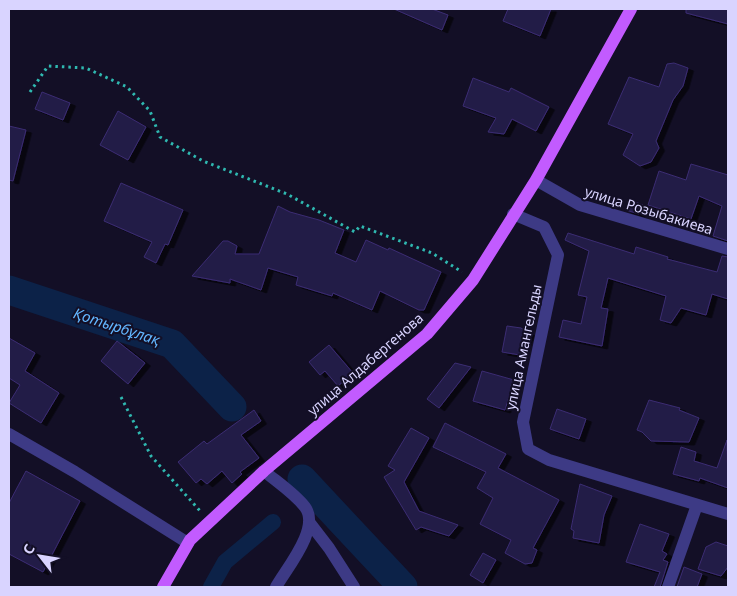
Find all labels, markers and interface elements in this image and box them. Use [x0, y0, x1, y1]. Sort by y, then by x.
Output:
street label: улица Розыбакиева [583, 181, 715, 239]
street label: улица Амангельды [500, 282, 546, 412]
water label: Қотырбұлақ [71, 303, 163, 349]
street label: улица Алдабергенова [303, 308, 427, 420]
north arrow [15, 531, 65, 581]
text: С [18, 540, 39, 558]

